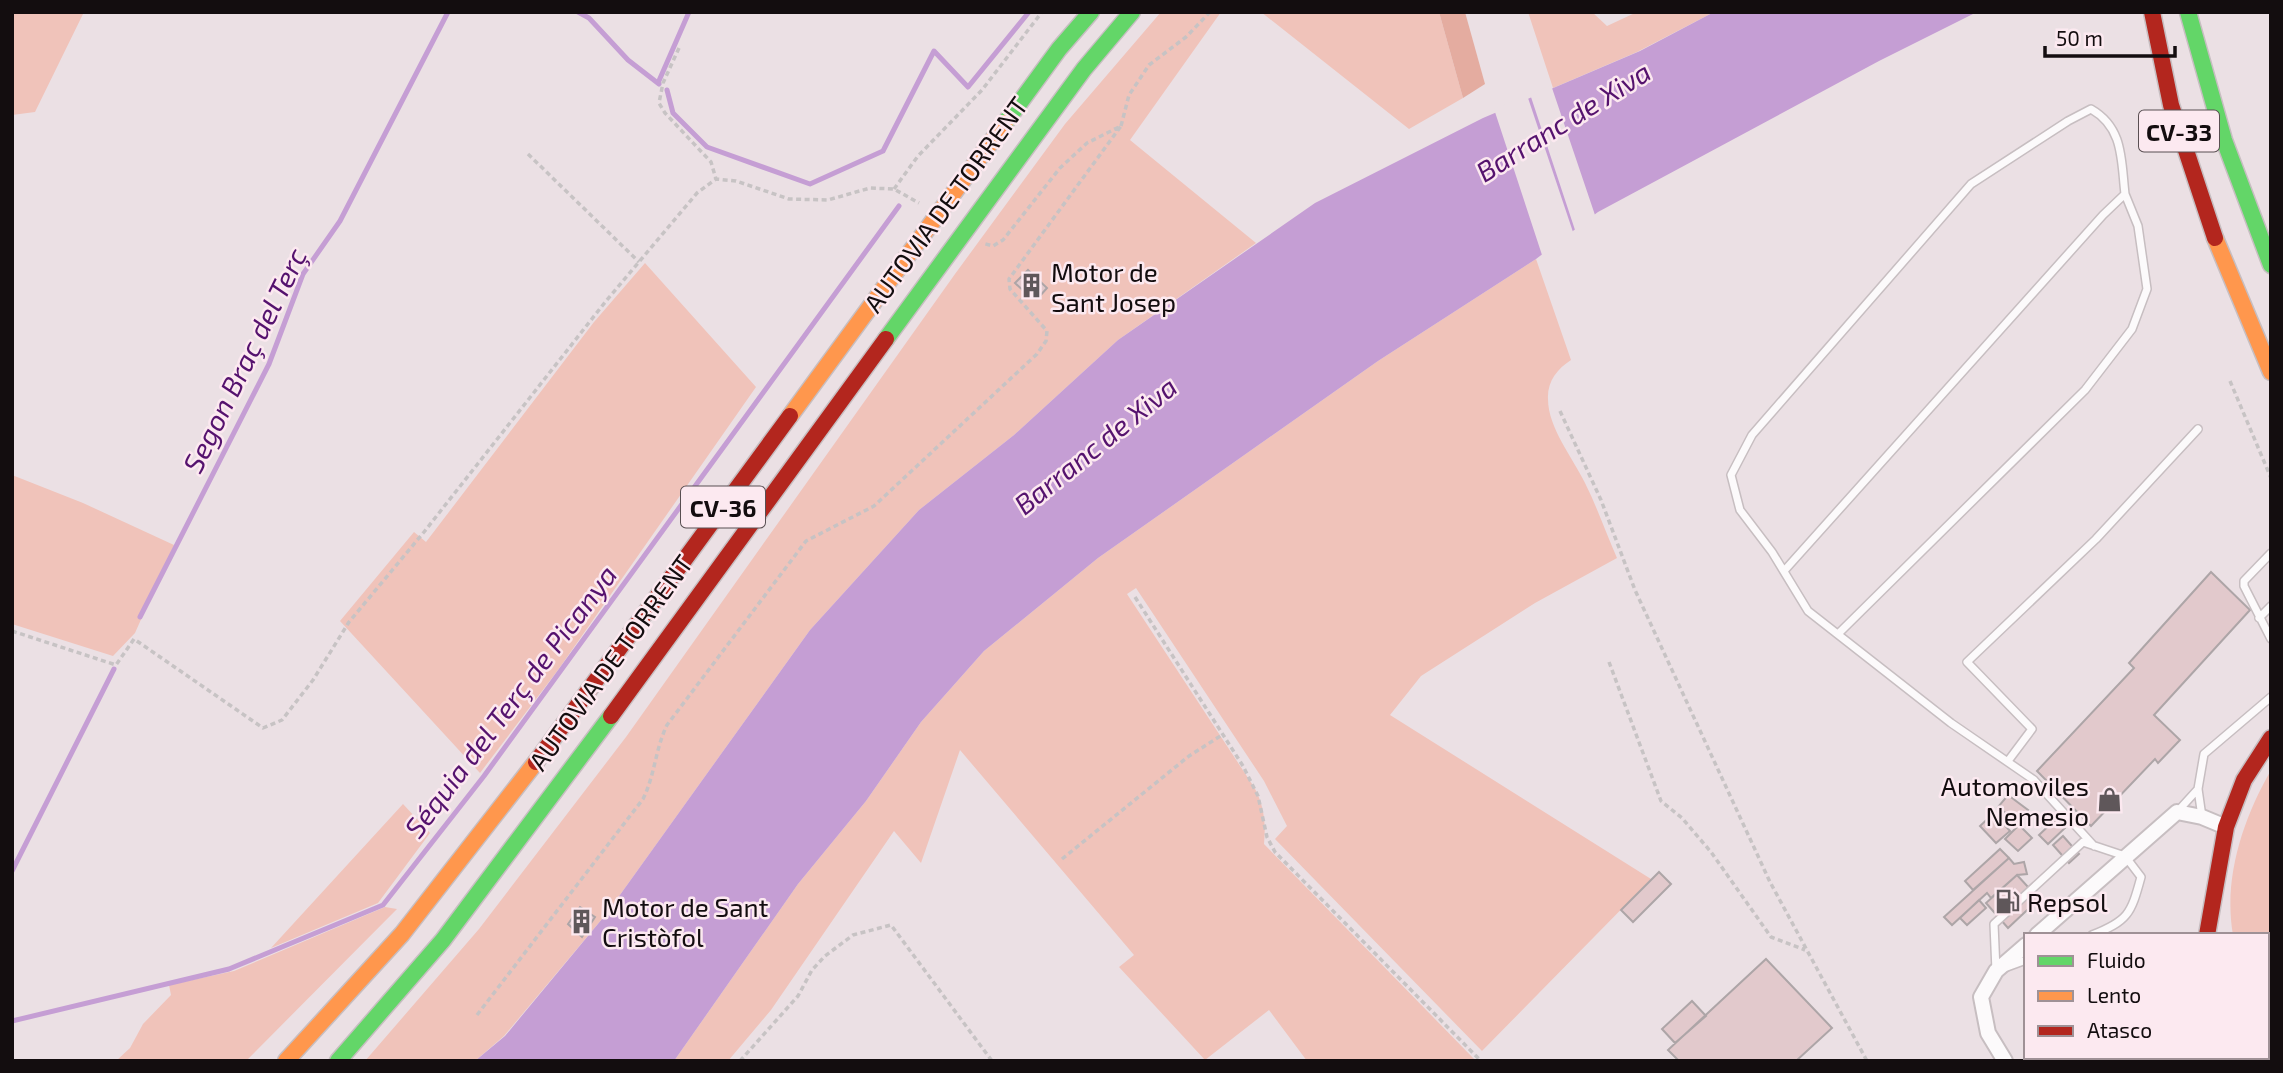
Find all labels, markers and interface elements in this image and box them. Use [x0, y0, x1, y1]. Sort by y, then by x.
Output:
scale bar [2045, 14, 2174, 58]
text: 50 m [2056, 25, 2103, 50]
water label: Barranc de Xiva [1469, 54, 1657, 188]
street label: AUTOVIA DE TORRENT [856, 90, 1034, 318]
road number: CV-33 [2139, 110, 2219, 152]
water label: Segon Braç del Terç [175, 242, 314, 478]
place label: Motor de Sant Josep [1051, 256, 1176, 317]
building icon: Motor de Sant Josep [1017, 272, 1045, 300]
water label: Barranc de Xiva [1007, 369, 1183, 521]
road number: CV-36 [681, 486, 765, 528]
street label: AUTOVIA DE TORRENT [521, 548, 699, 776]
water label: Séquia del Terç de Picanya [397, 558, 624, 844]
place label: Automoviles Nemesio [1941, 770, 2089, 831]
shop icon: Automoviles Nemesio [2095, 786, 2123, 814]
place label: Repsol [2027, 886, 2108, 917]
fuel station icon: Repsol [1993, 887, 2021, 915]
place label: Motor de Sant Cristòfol [602, 891, 769, 952]
building icon: Motor de Sant Cristòfol [568, 907, 596, 935]
legend [2024, 933, 2269, 1059]
text: Fluido [2087, 947, 2146, 972]
text: Lento [2087, 982, 2141, 1007]
text: Atasco [2087, 1017, 2152, 1042]

